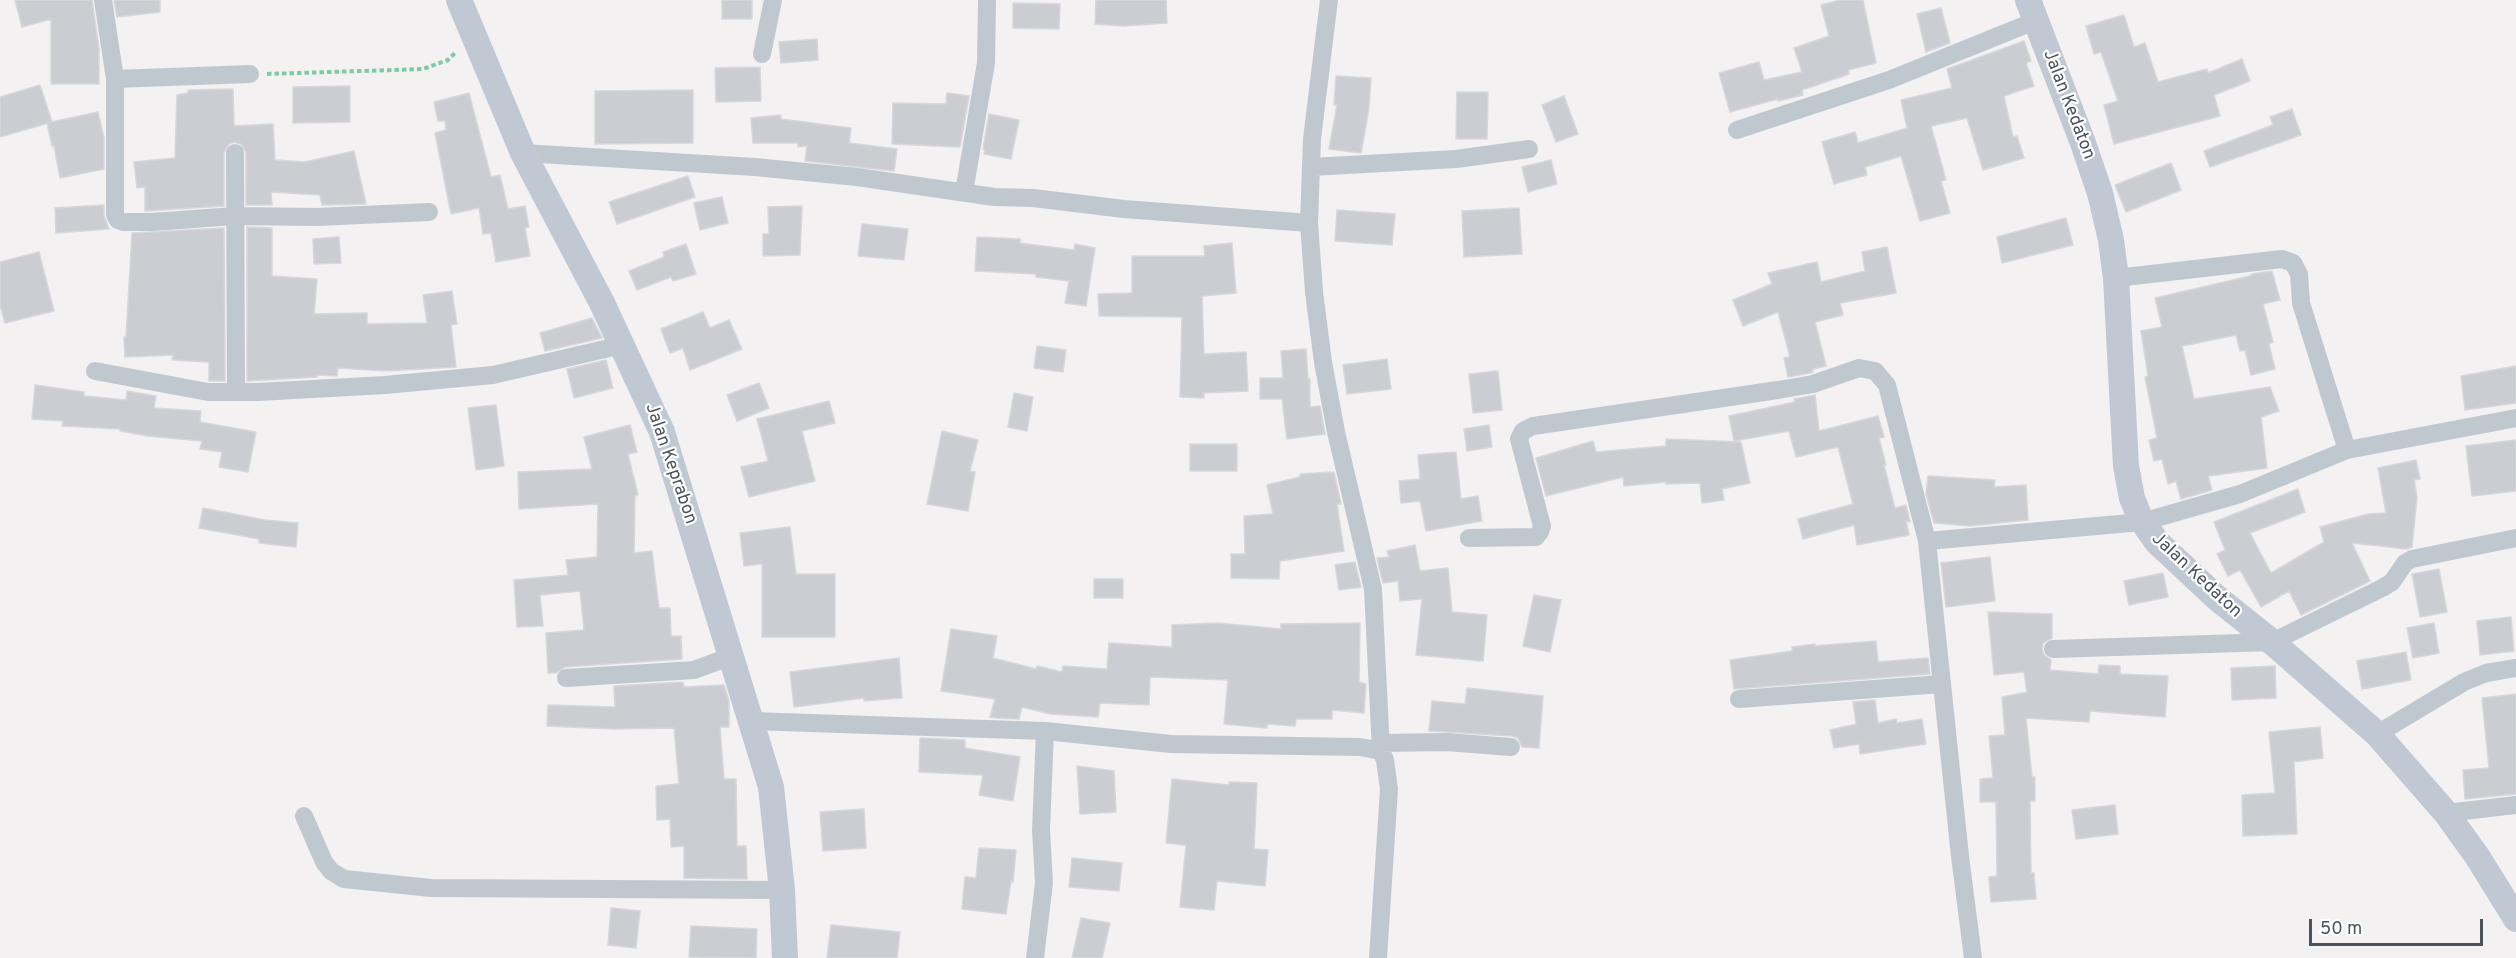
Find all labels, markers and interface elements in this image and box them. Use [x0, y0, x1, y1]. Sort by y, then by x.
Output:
street label: Jalan Kedaton [2037, 47, 2099, 163]
street label: Jalan Keprabon [639, 401, 701, 527]
street label: Jalan Kedaton [2146, 529, 2246, 623]
scale bar [2312, 907, 2486, 945]
text: 50 m [2320, 918, 2362, 941]

